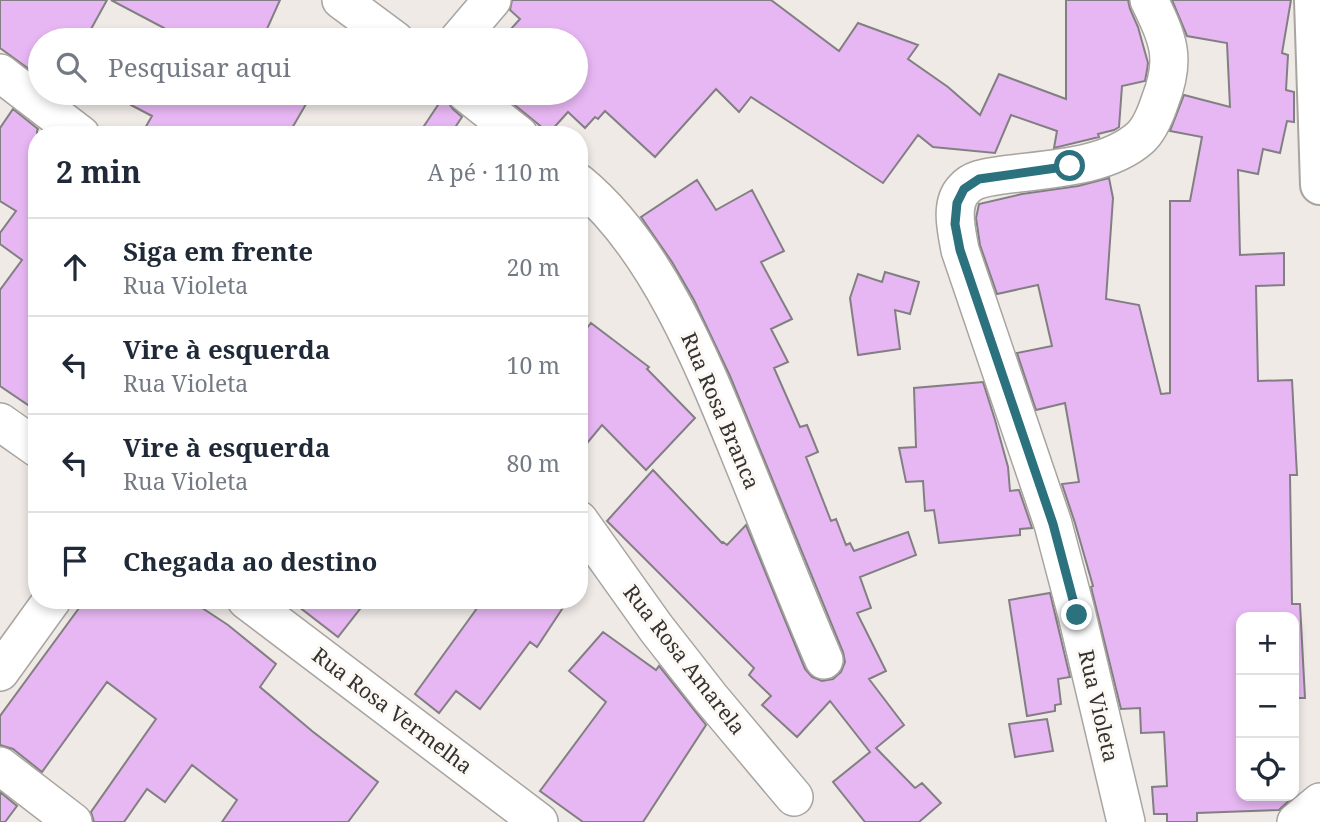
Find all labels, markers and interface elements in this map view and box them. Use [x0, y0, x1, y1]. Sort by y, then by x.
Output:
search box [28, 28, 588, 105]
icon: search [52, 48, 90, 86]
text: Pesquisar aqui [108, 49, 291, 85]
route start [1054, 150, 1085, 181]
text: 2 min [56, 151, 141, 192]
text: A pé · 110 m [427, 156, 560, 188]
text: Siga em frente [123, 233, 313, 269]
icon: ahead [56, 248, 94, 286]
text: 20 m [507, 251, 560, 283]
text: Rua Violeta [123, 269, 248, 301]
street label: Rua Rosa Branca [675, 328, 767, 493]
text: Vire à esquerda [123, 331, 330, 367]
icon: left [56, 346, 94, 384]
text: 10 m [507, 349, 560, 381]
text: Rua Violeta [123, 367, 248, 399]
text: Vire à esquerda [123, 429, 330, 465]
icon: left [56, 444, 94, 482]
text: 80 m [507, 447, 560, 479]
text: Rua Violeta [123, 465, 248, 497]
icon: arrive [56, 542, 94, 580]
text: Chegada ao destino [123, 543, 378, 579]
street label: Rua Rosa Amarela [617, 579, 752, 740]
route end [1061, 599, 1092, 630]
map controls [1236, 612, 1299, 801]
button: + [1236, 612, 1299, 675]
street label: Rua Rosa Vermelha [307, 641, 478, 780]
street label: Rua Violeta [1072, 647, 1125, 765]
button: − [1236, 675, 1299, 738]
button: locate [1236, 738, 1299, 801]

